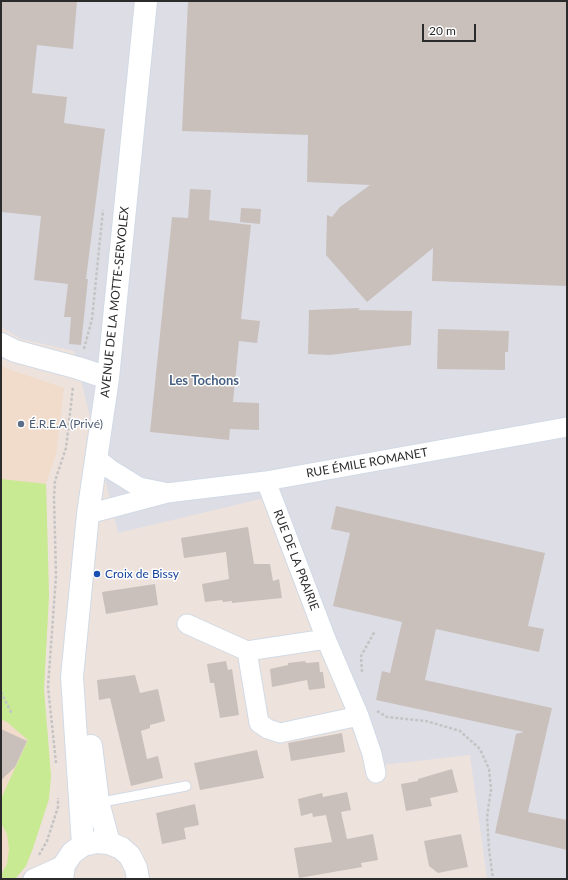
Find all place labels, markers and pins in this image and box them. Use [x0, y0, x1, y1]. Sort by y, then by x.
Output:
place label: É.R.E.A (Privé) [29, 417, 103, 431]
marker: É.R.E.A (Privé) [16, 419, 26, 429]
place label: Croix de Bissy [105, 567, 179, 581]
marker: Croix de Bissy [92, 569, 102, 579]

